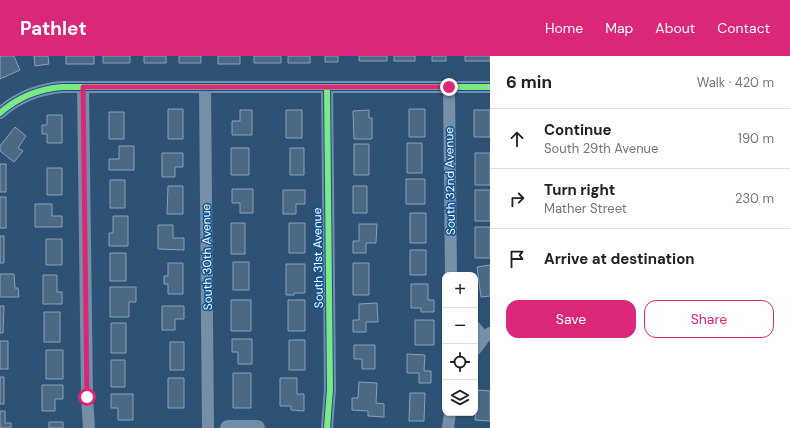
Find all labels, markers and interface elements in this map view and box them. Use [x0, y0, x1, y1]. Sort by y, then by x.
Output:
text: Pathlet [20, 16, 87, 41]
text: Home [545, 19, 583, 37]
text: Map [605, 19, 633, 37]
text: About [655, 19, 695, 37]
text: Contact [717, 19, 770, 37]
text: 6 min [506, 71, 552, 93]
text: Walk · 420 m [697, 74, 774, 91]
route end [440, 78, 458, 96]
text: Continue [544, 120, 612, 140]
street label: South 32nd Avenue [441, 127, 459, 235]
icon: ahead [506, 128, 528, 150]
text: 190 m [738, 130, 774, 147]
text: South 29th Avenue [544, 140, 658, 157]
text: Turn right [544, 180, 615, 200]
icon: right [506, 188, 528, 210]
text: 230 m [735, 190, 774, 207]
text: Mather Street [544, 200, 627, 217]
street label: South 30th Avenue [198, 203, 216, 310]
street label: South 31st Avenue [309, 207, 327, 309]
icon: arrive [506, 248, 528, 270]
text: Arrive at destination [544, 249, 695, 269]
map controls [442, 272, 478, 416]
button: + [442, 272, 478, 308]
button: Save [506, 300, 636, 338]
button: Share [644, 300, 774, 338]
button: − [442, 308, 478, 344]
button: locate [442, 344, 478, 380]
button: layers [442, 380, 478, 416]
route start [78, 388, 96, 406]

